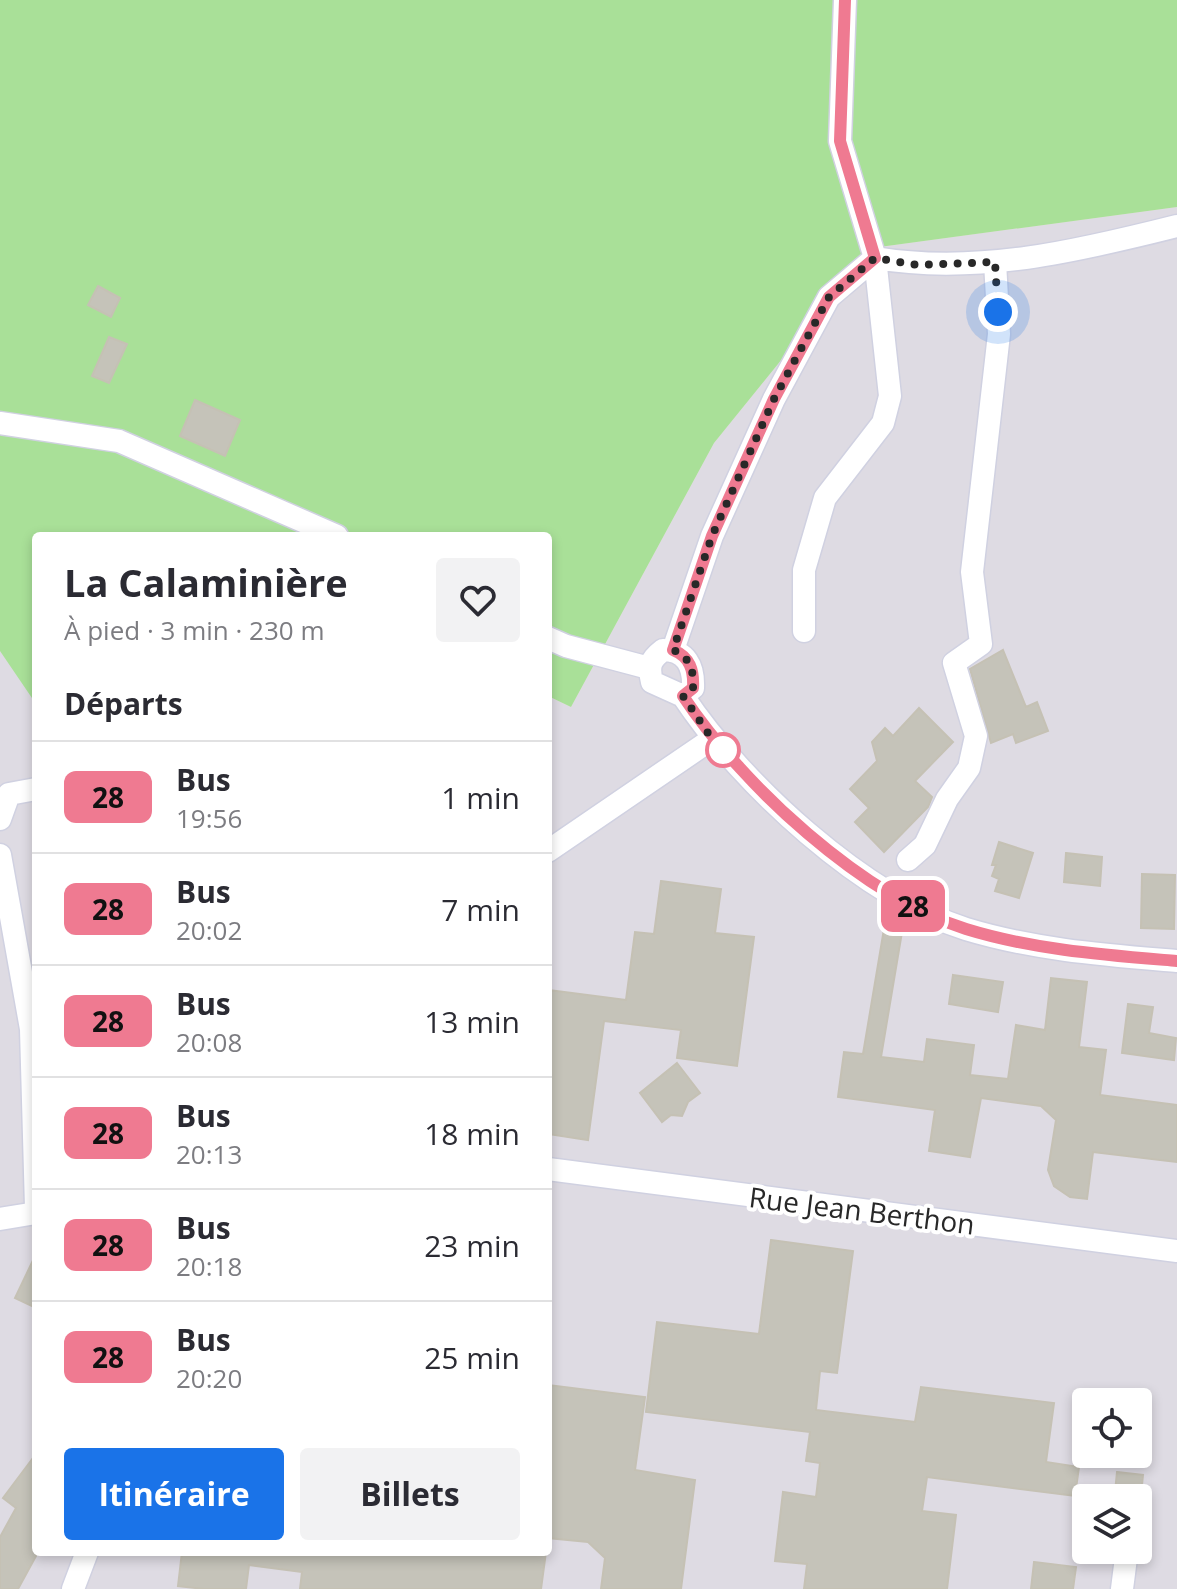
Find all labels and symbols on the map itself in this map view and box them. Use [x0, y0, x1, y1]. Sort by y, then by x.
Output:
your location [978, 292, 1018, 332]
unlabelled marker [706, 733, 740, 767]
line badge: 28 [877, 880, 949, 932]
street label: Rue Jean Berthon [747, 1177, 977, 1243]

